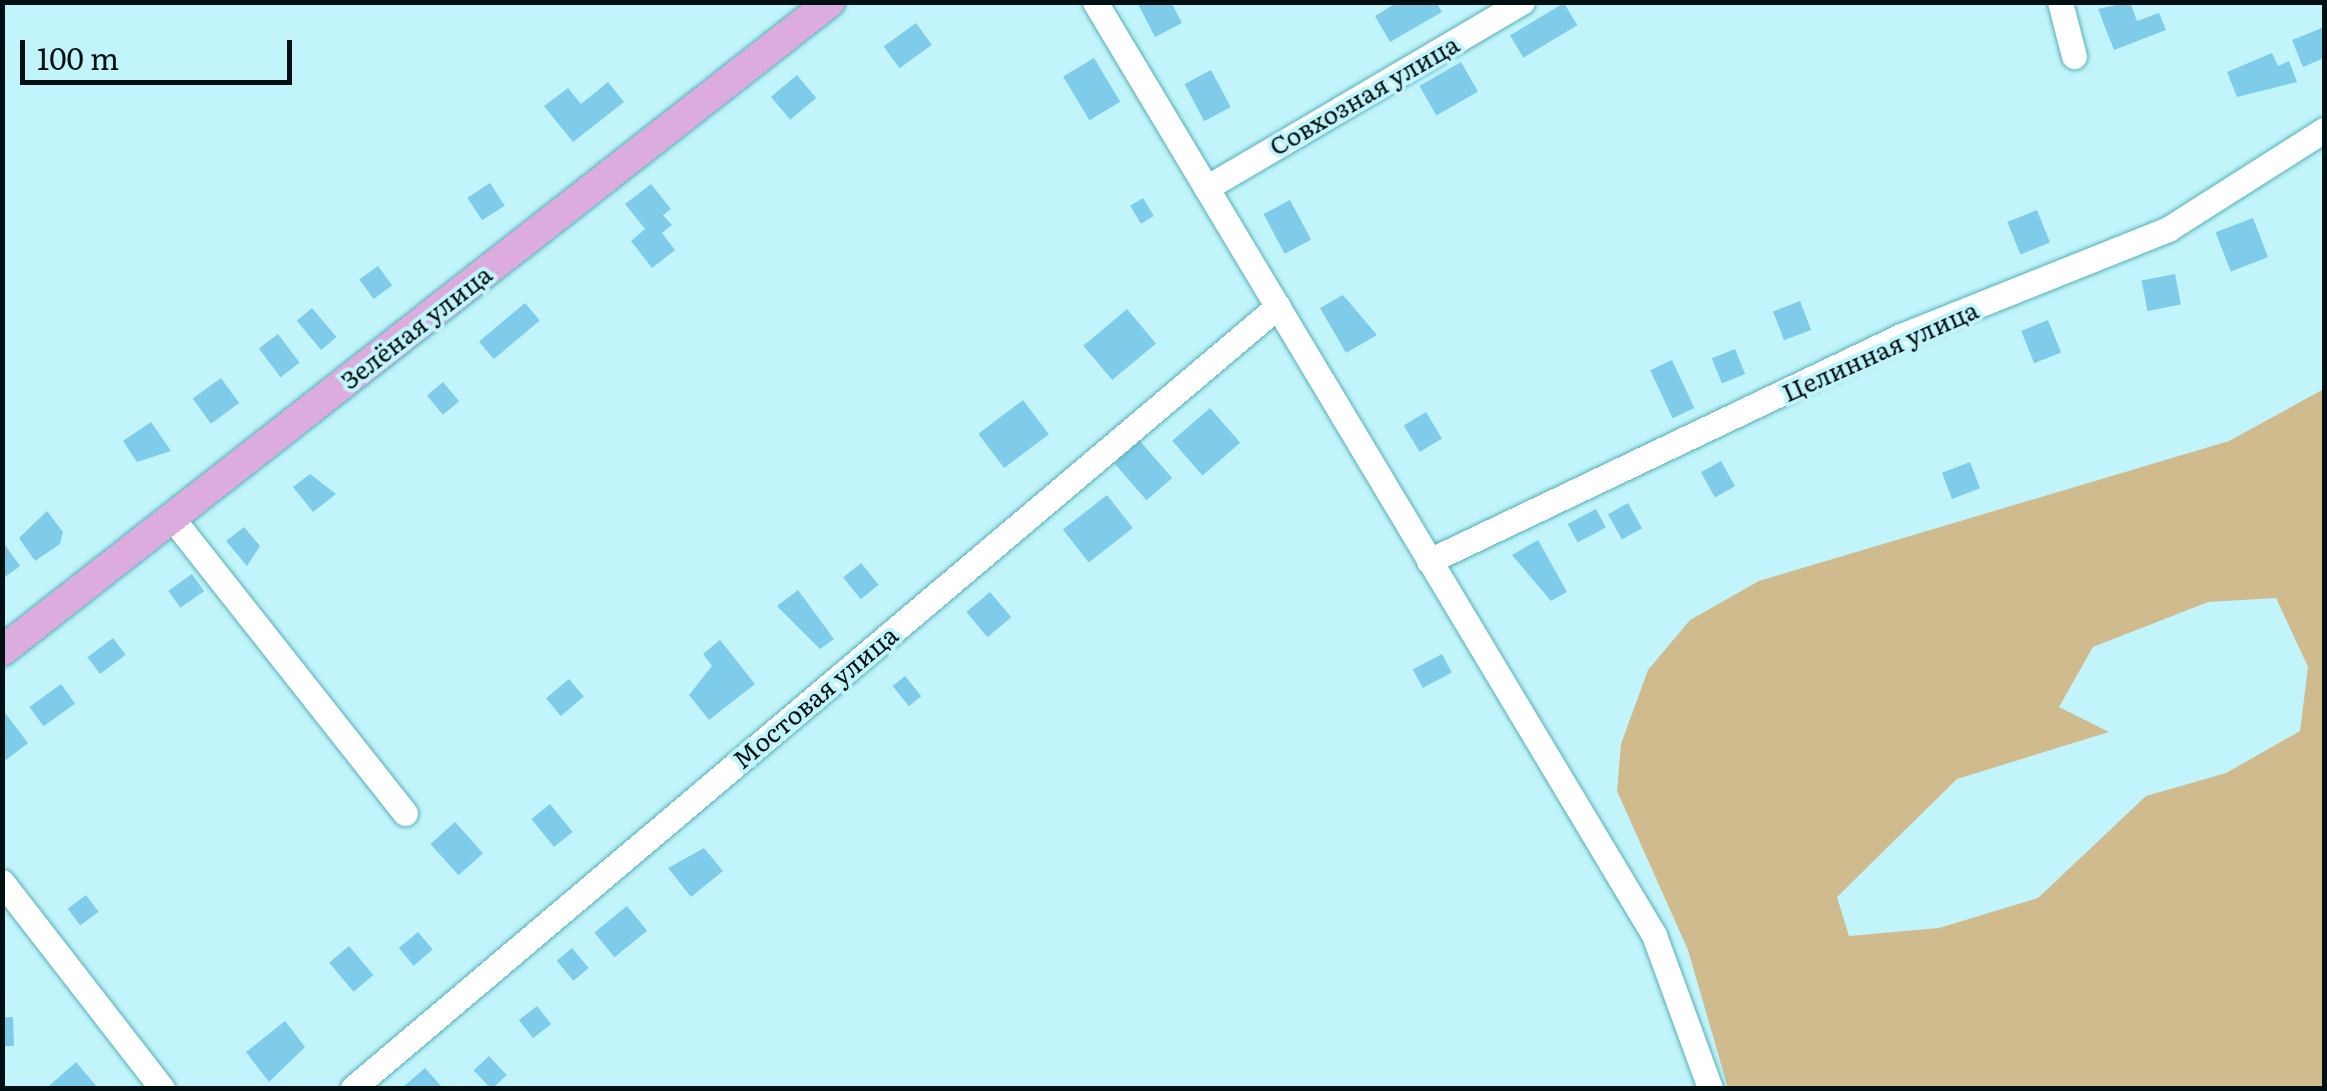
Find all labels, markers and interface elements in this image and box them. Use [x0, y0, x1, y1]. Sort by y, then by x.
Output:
scale bar [25, 20, 298, 82]
street label: Совхозная улица [1264, 29, 1464, 161]
text: 100 m [37, 35, 119, 79]
street label: Зелёная улица [335, 259, 497, 395]
street label: Целинная улица [1777, 294, 1983, 408]
street label: Мостовая улица [727, 619, 903, 775]

